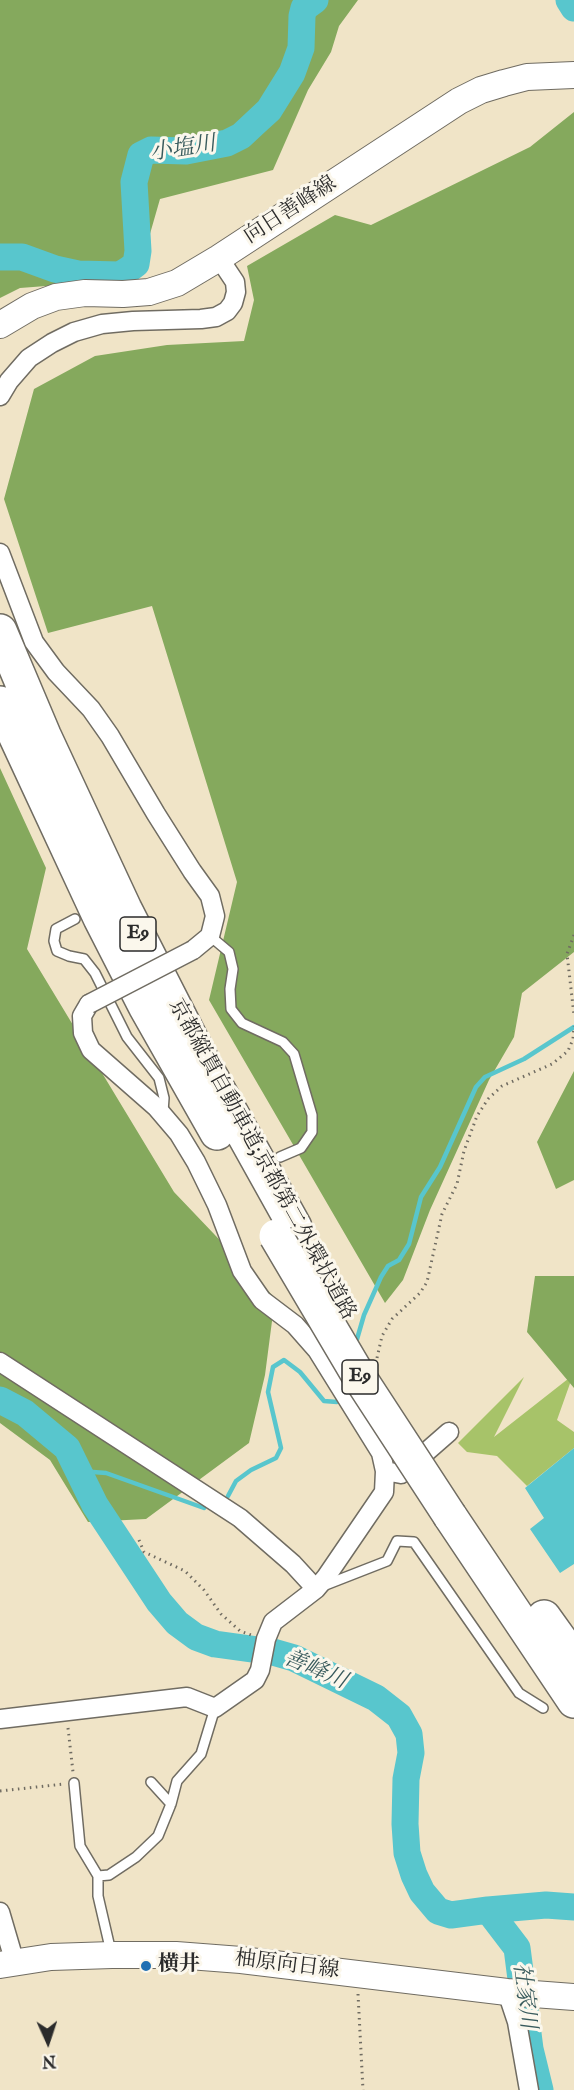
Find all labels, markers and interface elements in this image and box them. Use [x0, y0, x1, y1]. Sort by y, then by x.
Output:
water label: 小塩川 [148, 132, 218, 168]
street label: 向日善峰線 [240, 172, 342, 250]
road number: E9 [120, 917, 156, 951]
street label: 京都縦貫自動車道;京都第二外環状道路 [162, 995, 360, 1325]
road number: E9 [342, 1360, 378, 1394]
water label: 善峰川 [279, 1646, 351, 1696]
street label: 柚原向日線 [233, 1947, 341, 1985]
place label: 横井 [158, 1953, 200, 1979]
marker: 横井 [139, 1959, 153, 1973]
water label: 社家川 [506, 1962, 540, 2030]
north arrow [18, 2012, 78, 2072]
text: N [42, 2050, 56, 2070]

